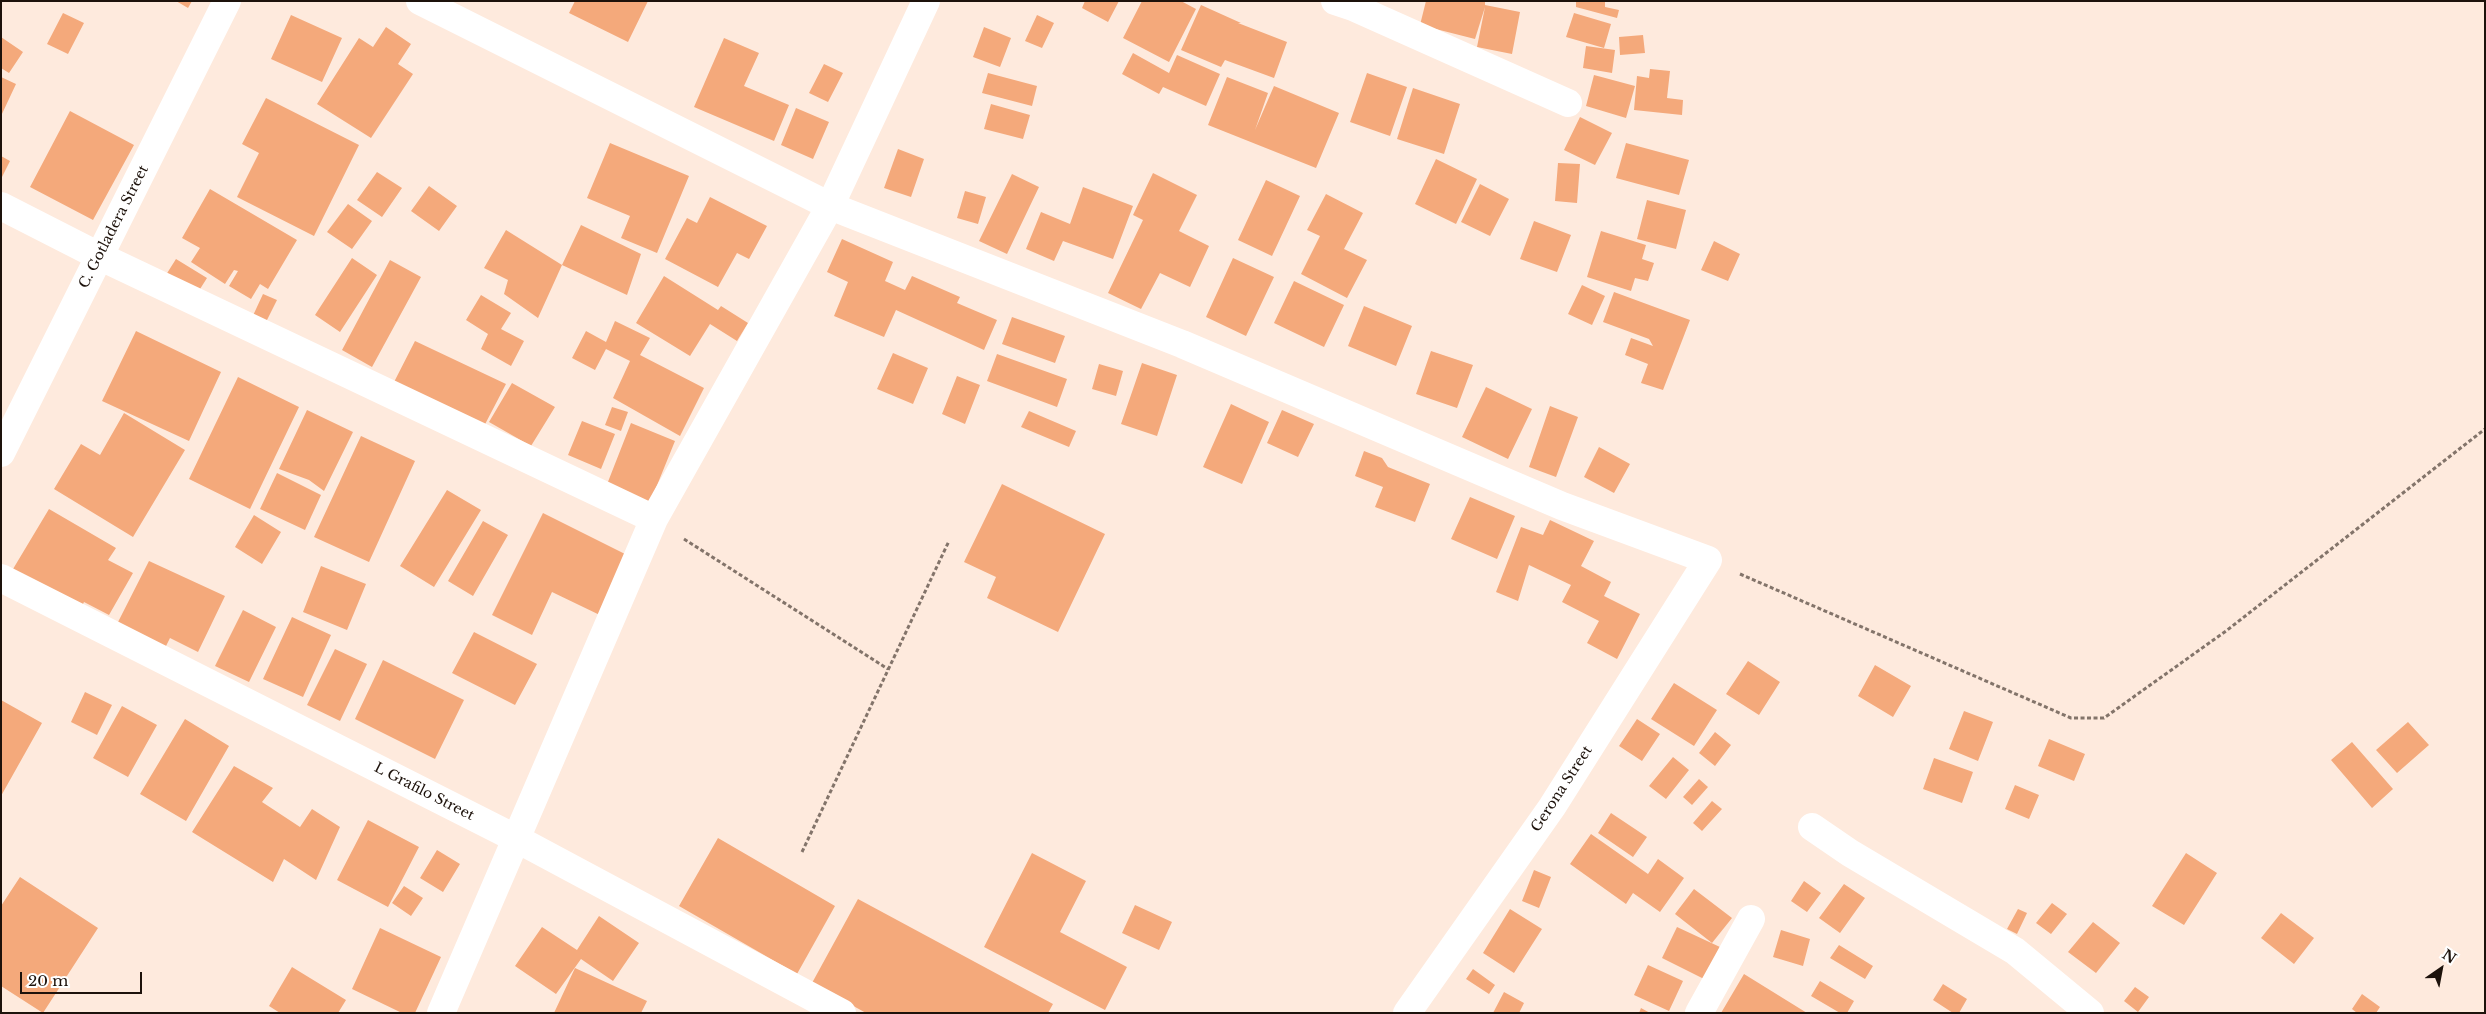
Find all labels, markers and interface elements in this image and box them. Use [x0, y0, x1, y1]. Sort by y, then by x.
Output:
street label: C. Gotladera Street [76, 163, 152, 291]
street label: Gerona Street [1528, 743, 1596, 835]
street label: L Grafilo Street [371, 760, 477, 824]
north arrow [2416, 944, 2466, 994]
text: N [2439, 945, 2460, 968]
scale bar [22, 962, 145, 994]
text: 20 m [28, 971, 68, 990]

